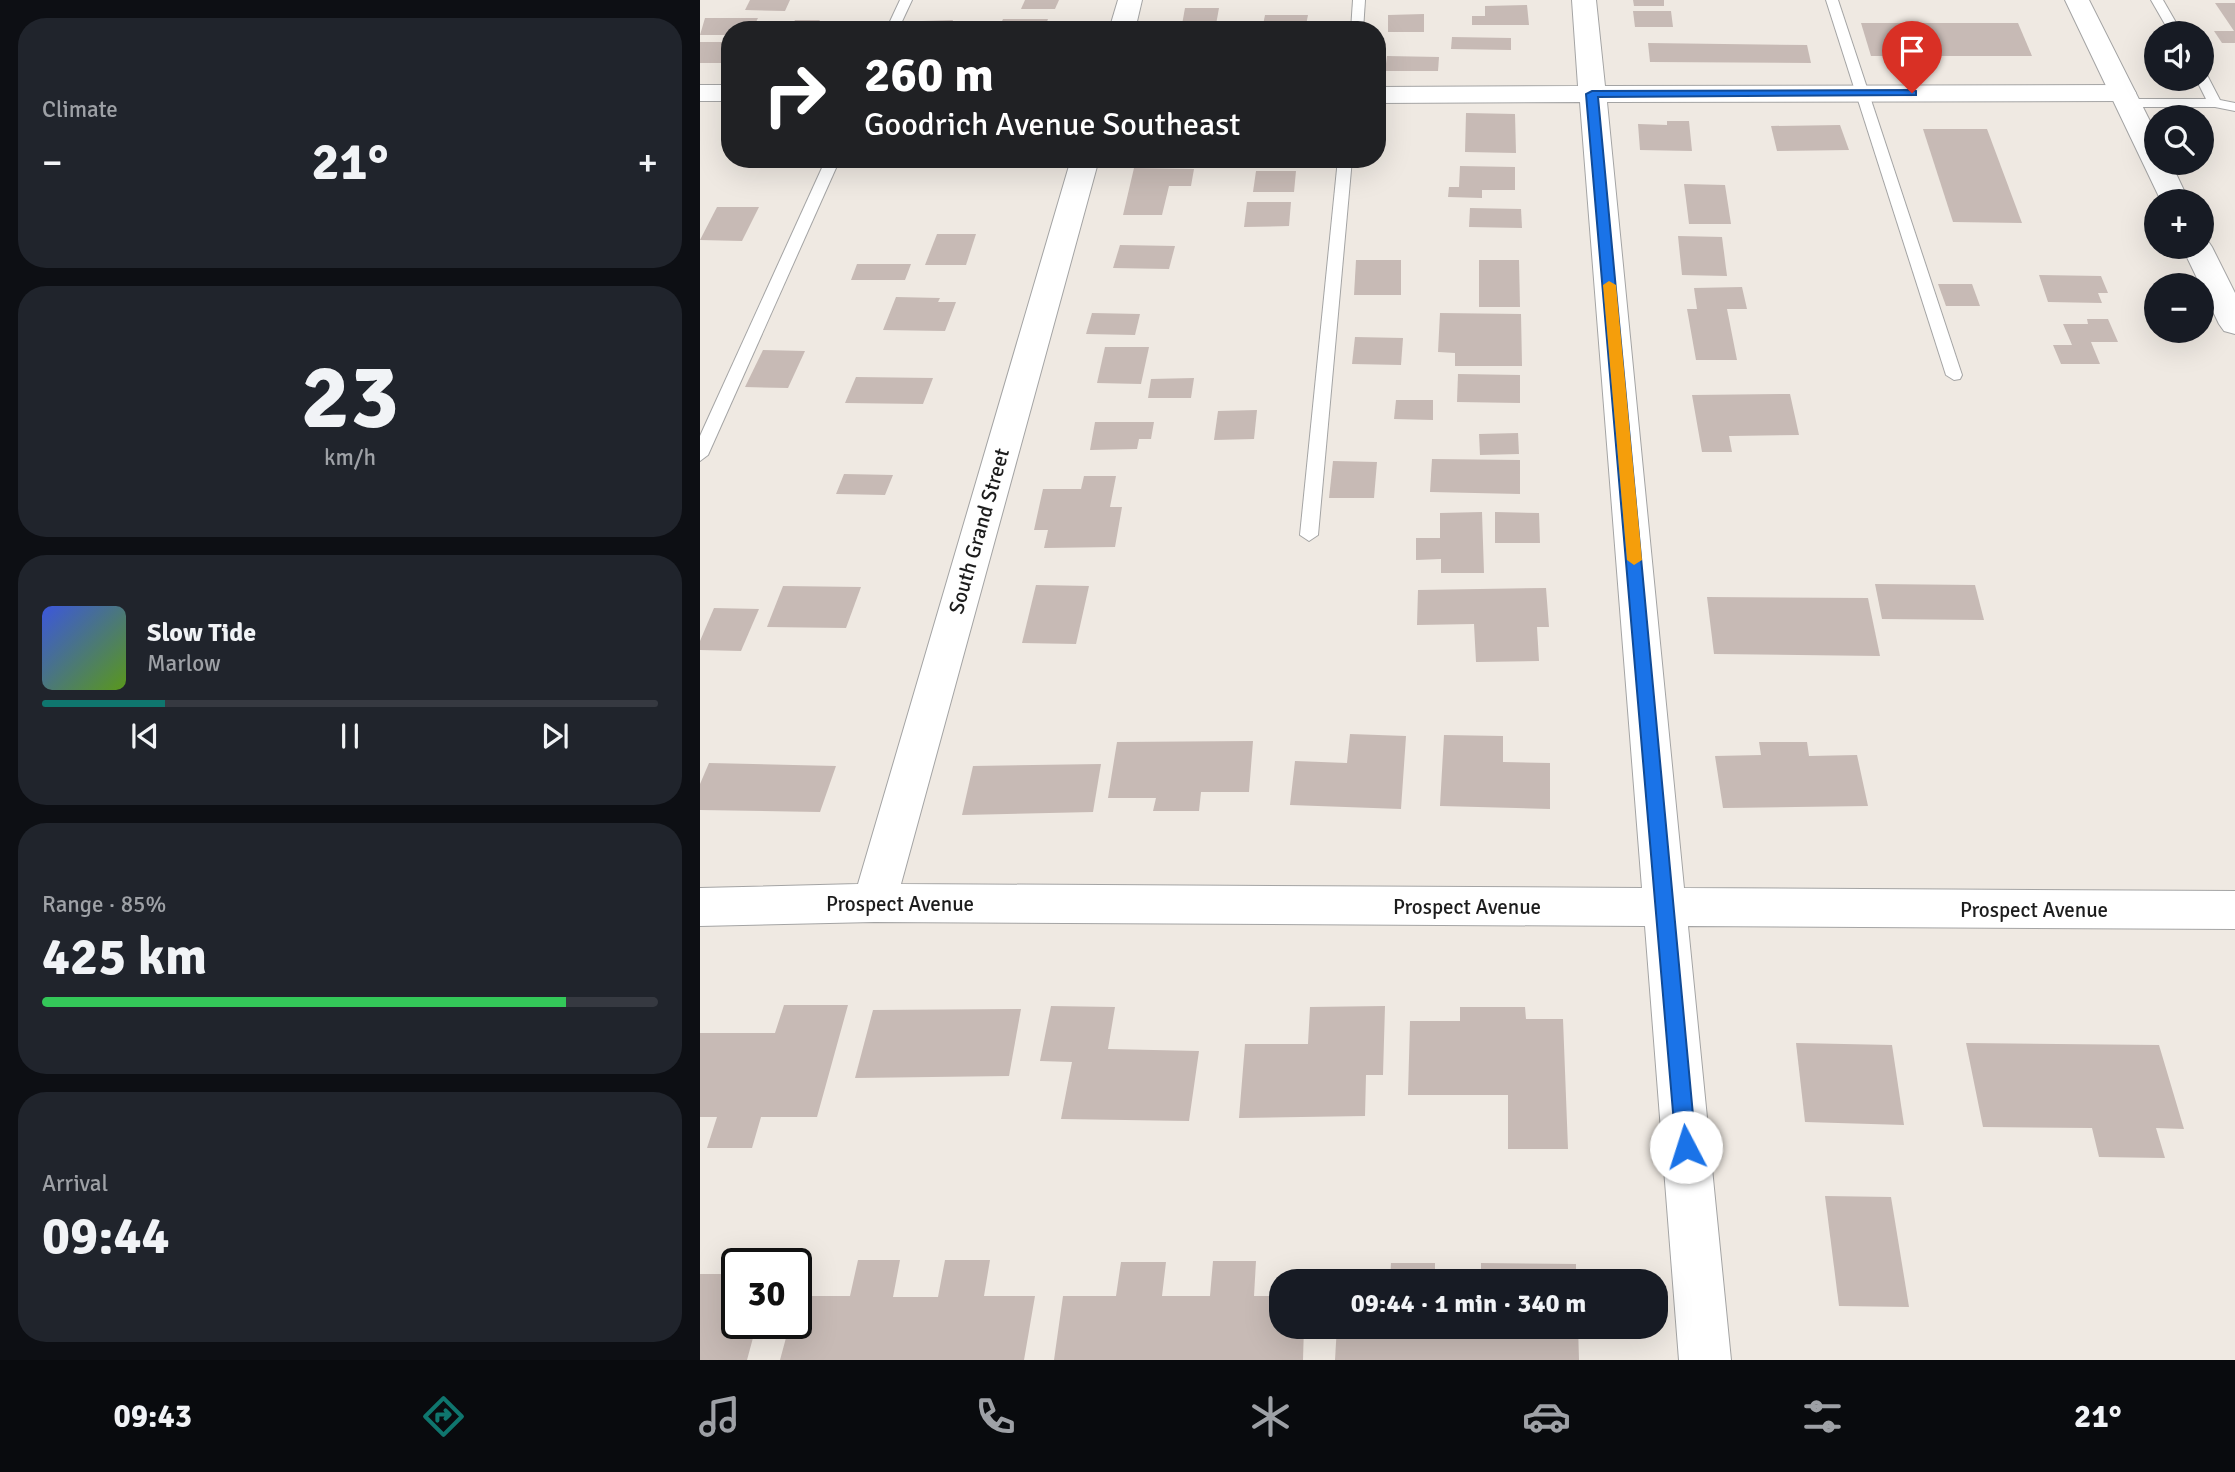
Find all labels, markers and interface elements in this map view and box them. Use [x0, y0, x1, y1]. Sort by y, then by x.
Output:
pin [1882, 21, 1942, 93]
map controls [2144, 21, 2214, 343]
button: sound [2144, 21, 2214, 91]
icon: arrive [1893, 32, 1931, 70]
text: 260 m [864, 45, 994, 105]
icon: right [749, 49, 840, 140]
text: Climate [42, 95, 118, 124]
text: Goodrich Avenue Southeast [864, 105, 1241, 144]
button: search [2144, 105, 2214, 175]
text: 21° [312, 130, 388, 194]
text: − [42, 139, 63, 186]
text: + [637, 139, 658, 186]
button: + [2144, 189, 2214, 259]
button: − [2144, 273, 2214, 343]
text: 23 [301, 341, 399, 454]
text: km/h [324, 443, 376, 472]
street label: South Grand Street [943, 445, 1015, 617]
text: Slow Tide [147, 617, 256, 649]
text: Marlow [147, 649, 221, 678]
icon: previous [126, 717, 164, 755]
icon: pause [331, 717, 369, 755]
icon: next [536, 717, 574, 755]
text: Range · 85% [42, 890, 166, 919]
street label: Prospect Avenue [826, 891, 974, 917]
street label: Prospect Avenue [1393, 894, 1541, 920]
street label: Prospect Avenue [1960, 897, 2108, 923]
text: 425 km [42, 925, 207, 989]
position arrow [1649, 1110, 1723, 1184]
text: Arrival [42, 1169, 108, 1198]
text: 09:44 [42, 1204, 170, 1268]
speed limit sign: 30 [721, 1248, 812, 1339]
text: 09:44 · 1 min · 340 m [1351, 1288, 1586, 1320]
icon: directions [419, 1392, 468, 1441]
icon: music [695, 1392, 744, 1441]
icon: phone [971, 1392, 1020, 1441]
icon: climate [1246, 1392, 1295, 1441]
icon: car [1522, 1392, 1571, 1441]
icon: filters [1798, 1392, 1847, 1441]
text: 09:43 [113, 1397, 192, 1436]
text: 21° [2074, 1397, 2121, 1436]

